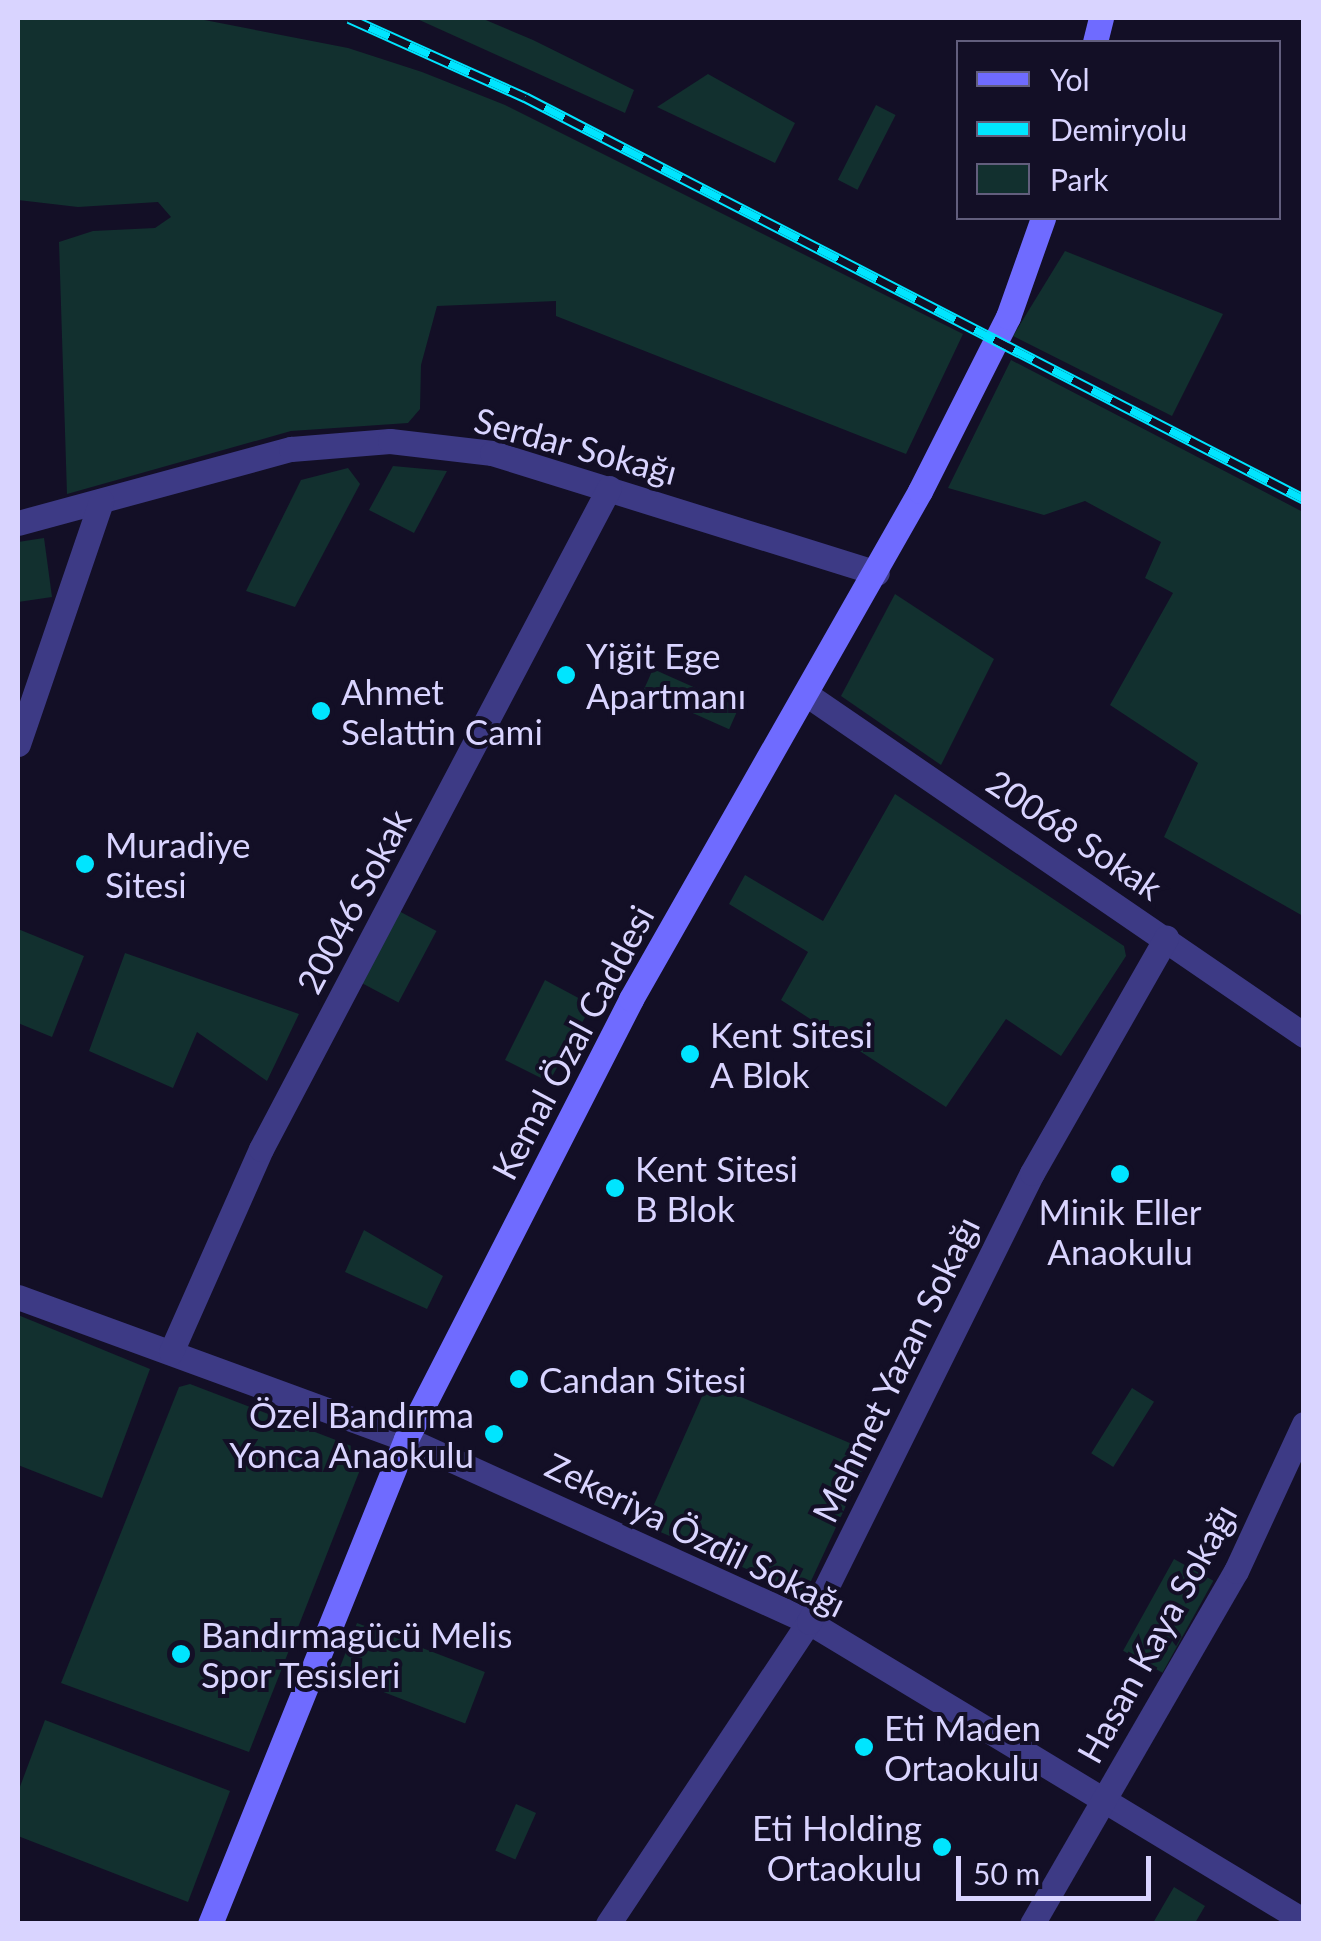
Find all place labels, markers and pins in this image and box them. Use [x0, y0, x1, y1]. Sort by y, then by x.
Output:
place label: Yiğit Ege Apartmanı [586, 634, 746, 716]
marker: Yiğit Ege Apartmanı [555, 664, 577, 686]
place label: Ahmet Selattin Cami [341, 670, 543, 752]
marker: Ahmet Selattin Cami [310, 700, 332, 722]
place label: Muradiye Sitesi [105, 823, 251, 905]
marker: Muradiye Sitesi [74, 853, 96, 875]
place label: Kent Sitesi A Blok [710, 1013, 873, 1095]
marker: Kent Sitesi A Blok [679, 1043, 701, 1065]
place label: Kent Sitesi B Blok [635, 1147, 798, 1229]
marker: Minik Eller Anaokulu [1109, 1163, 1131, 1185]
marker: Kent Sitesi B Blok [604, 1177, 626, 1199]
place label: Minik Eller Anaokulu [1038, 1190, 1202, 1272]
place label: Candan Sitesi [539, 1358, 747, 1400]
marker: Candan Sitesi [508, 1368, 530, 1390]
place label: Özel Bandırma Yonca Anaokulu [228, 1393, 474, 1475]
marker: Özel Bandırma Yonca Anaokulu [483, 1423, 505, 1445]
place label: Bandırmagücü Melis Spor Tesisleri [201, 1613, 512, 1695]
marker: Bandırmagücü Melis Spor Tesisleri [170, 1643, 192, 1665]
place label: Eti Maden Ortaokulu [884, 1706, 1041, 1788]
marker: Eti Maden Ortaokulu [853, 1736, 875, 1758]
place label: Eti Holding Ortaokulu [752, 1806, 922, 1888]
marker: Eti Holding Ortaokulu [931, 1836, 953, 1858]

